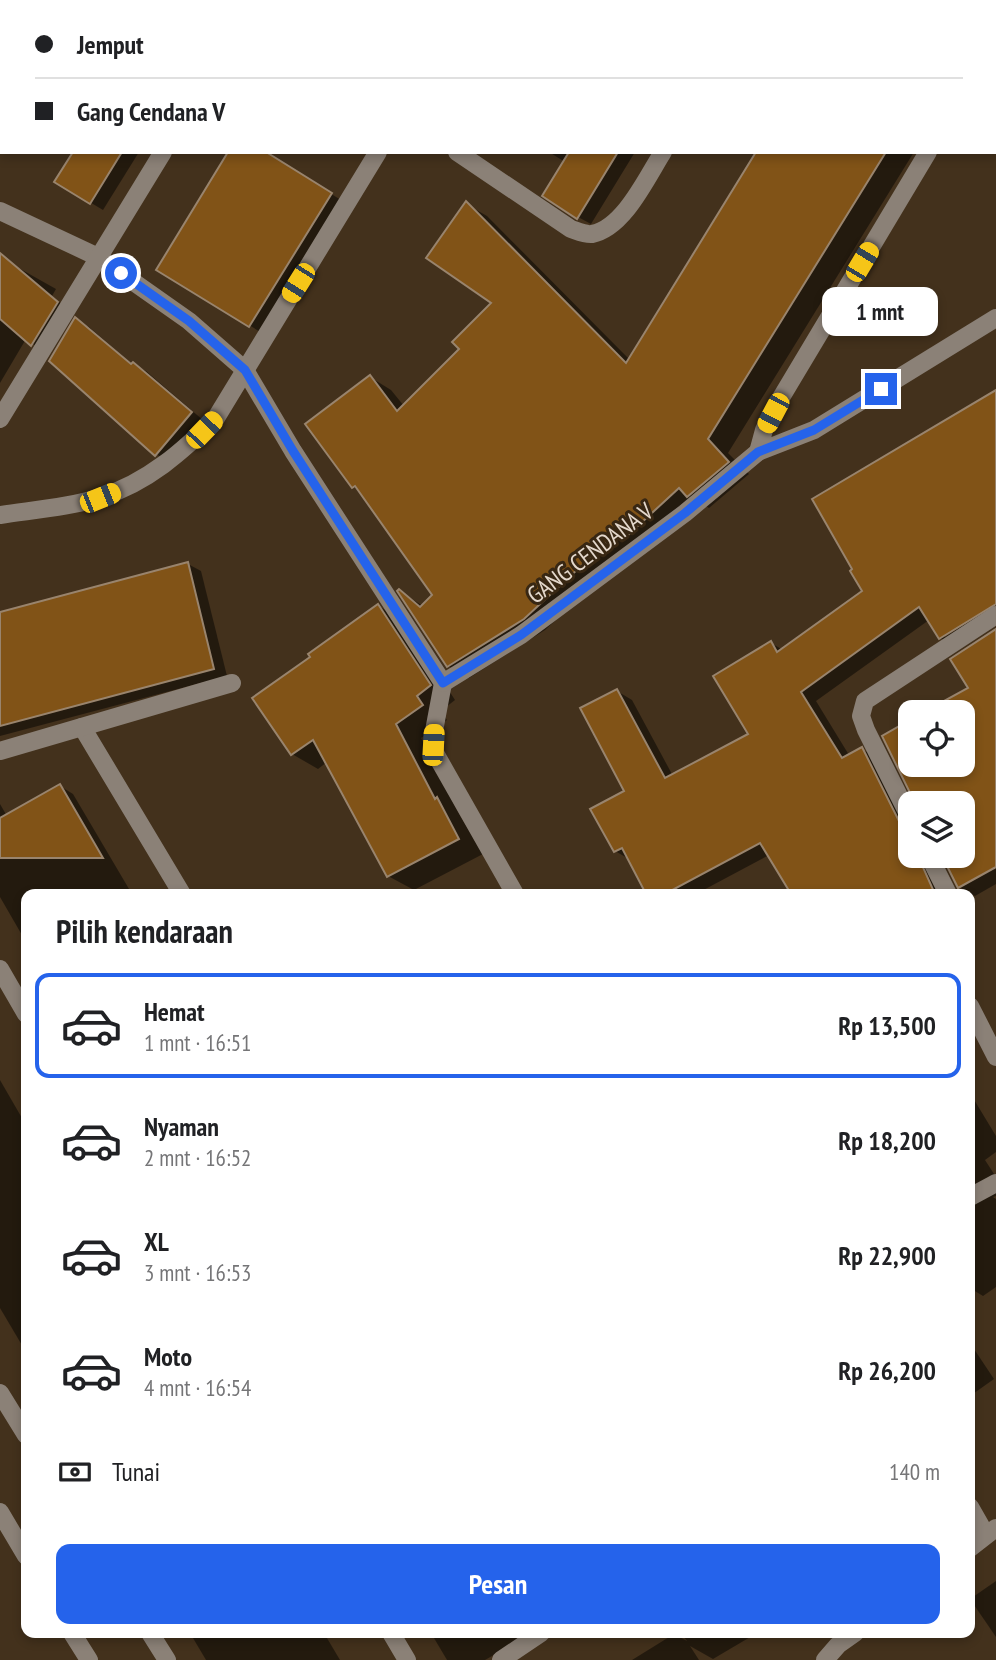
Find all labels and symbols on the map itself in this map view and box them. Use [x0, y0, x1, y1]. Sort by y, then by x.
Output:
car [843, 239, 882, 285]
route start [105, 257, 137, 289]
car [278, 260, 319, 306]
callout: 1 mnt [823, 288, 939, 336]
route end [865, 373, 897, 405]
car [754, 390, 793, 436]
car [182, 408, 227, 452]
car [77, 480, 124, 516]
street label: GANG CENDANA V [521, 495, 660, 610]
car [422, 723, 445, 767]

